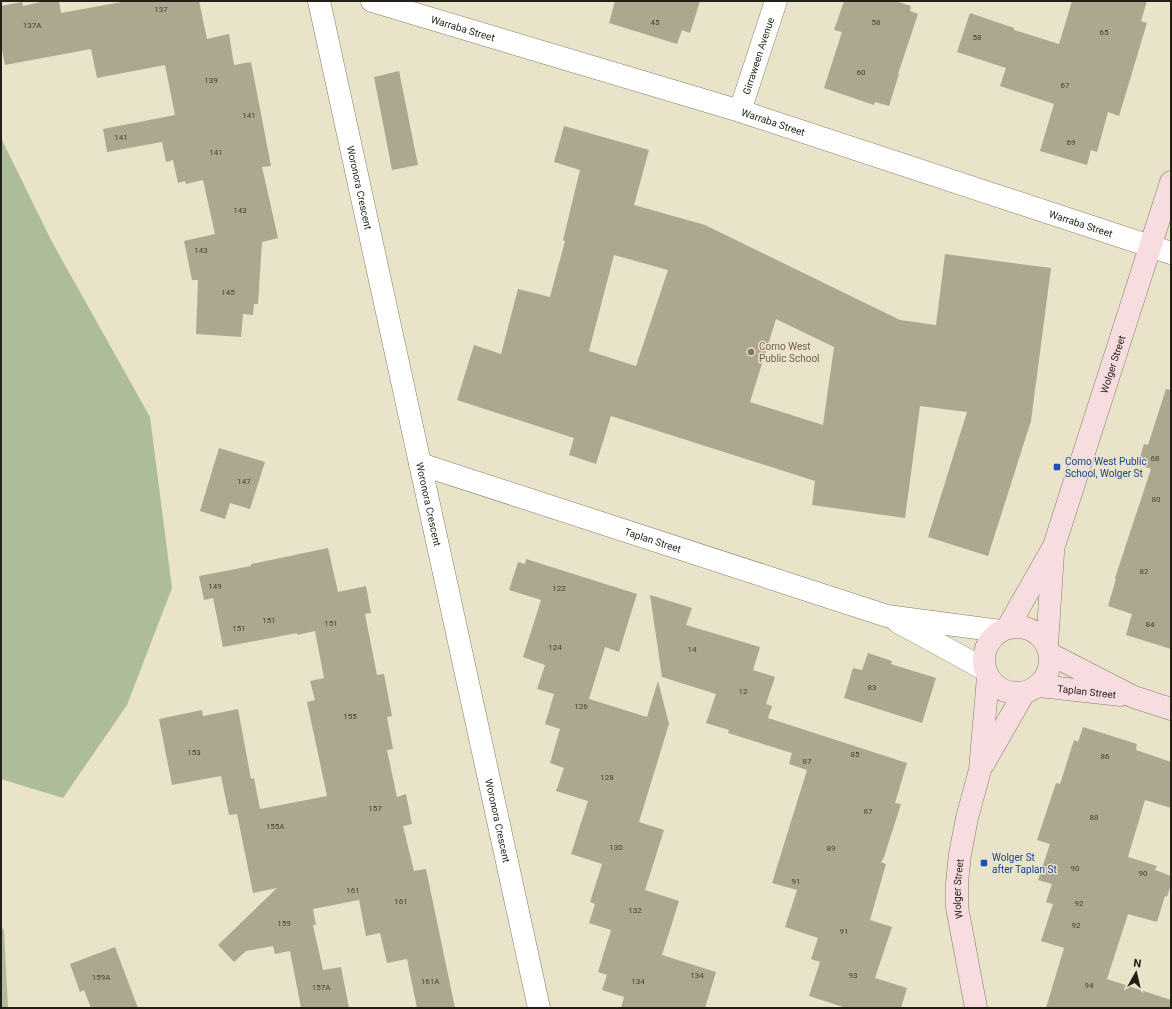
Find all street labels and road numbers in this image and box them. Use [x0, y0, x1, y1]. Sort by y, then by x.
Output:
street label: Warraba Street [430, 14, 496, 43]
street label: Girraween Avenue [741, 16, 776, 96]
street label: Warraba Street [740, 107, 806, 138]
street label: Woronora Crescent [345, 145, 374, 231]
street label: Warraba Street [1048, 208, 1114, 239]
street label: Wolger Street [1098, 334, 1127, 395]
street label: Woronora Crescent [414, 461, 443, 547]
street label: Taplan Street [623, 526, 682, 555]
street label: Taplan Street [1057, 683, 1116, 700]
street label: Woronora Crescent [483, 778, 512, 864]
street label: Wolger Street [952, 858, 965, 920]

